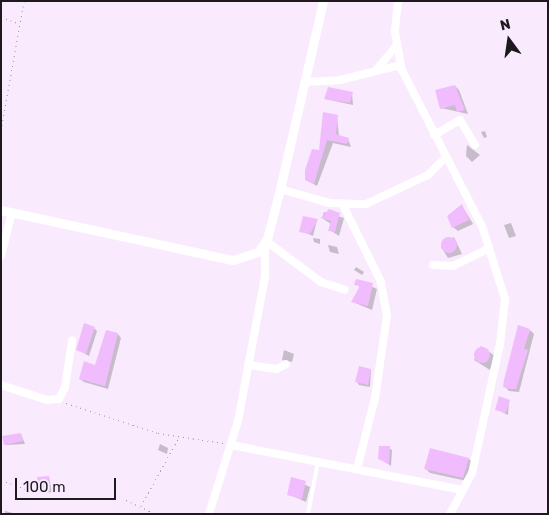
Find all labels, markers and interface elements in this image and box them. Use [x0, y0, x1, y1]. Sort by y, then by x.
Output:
north arrow [484, 15, 534, 65]
text: N [498, 15, 512, 34]
scale bar [18, 468, 119, 500]
text: 100 m [23, 478, 65, 496]

